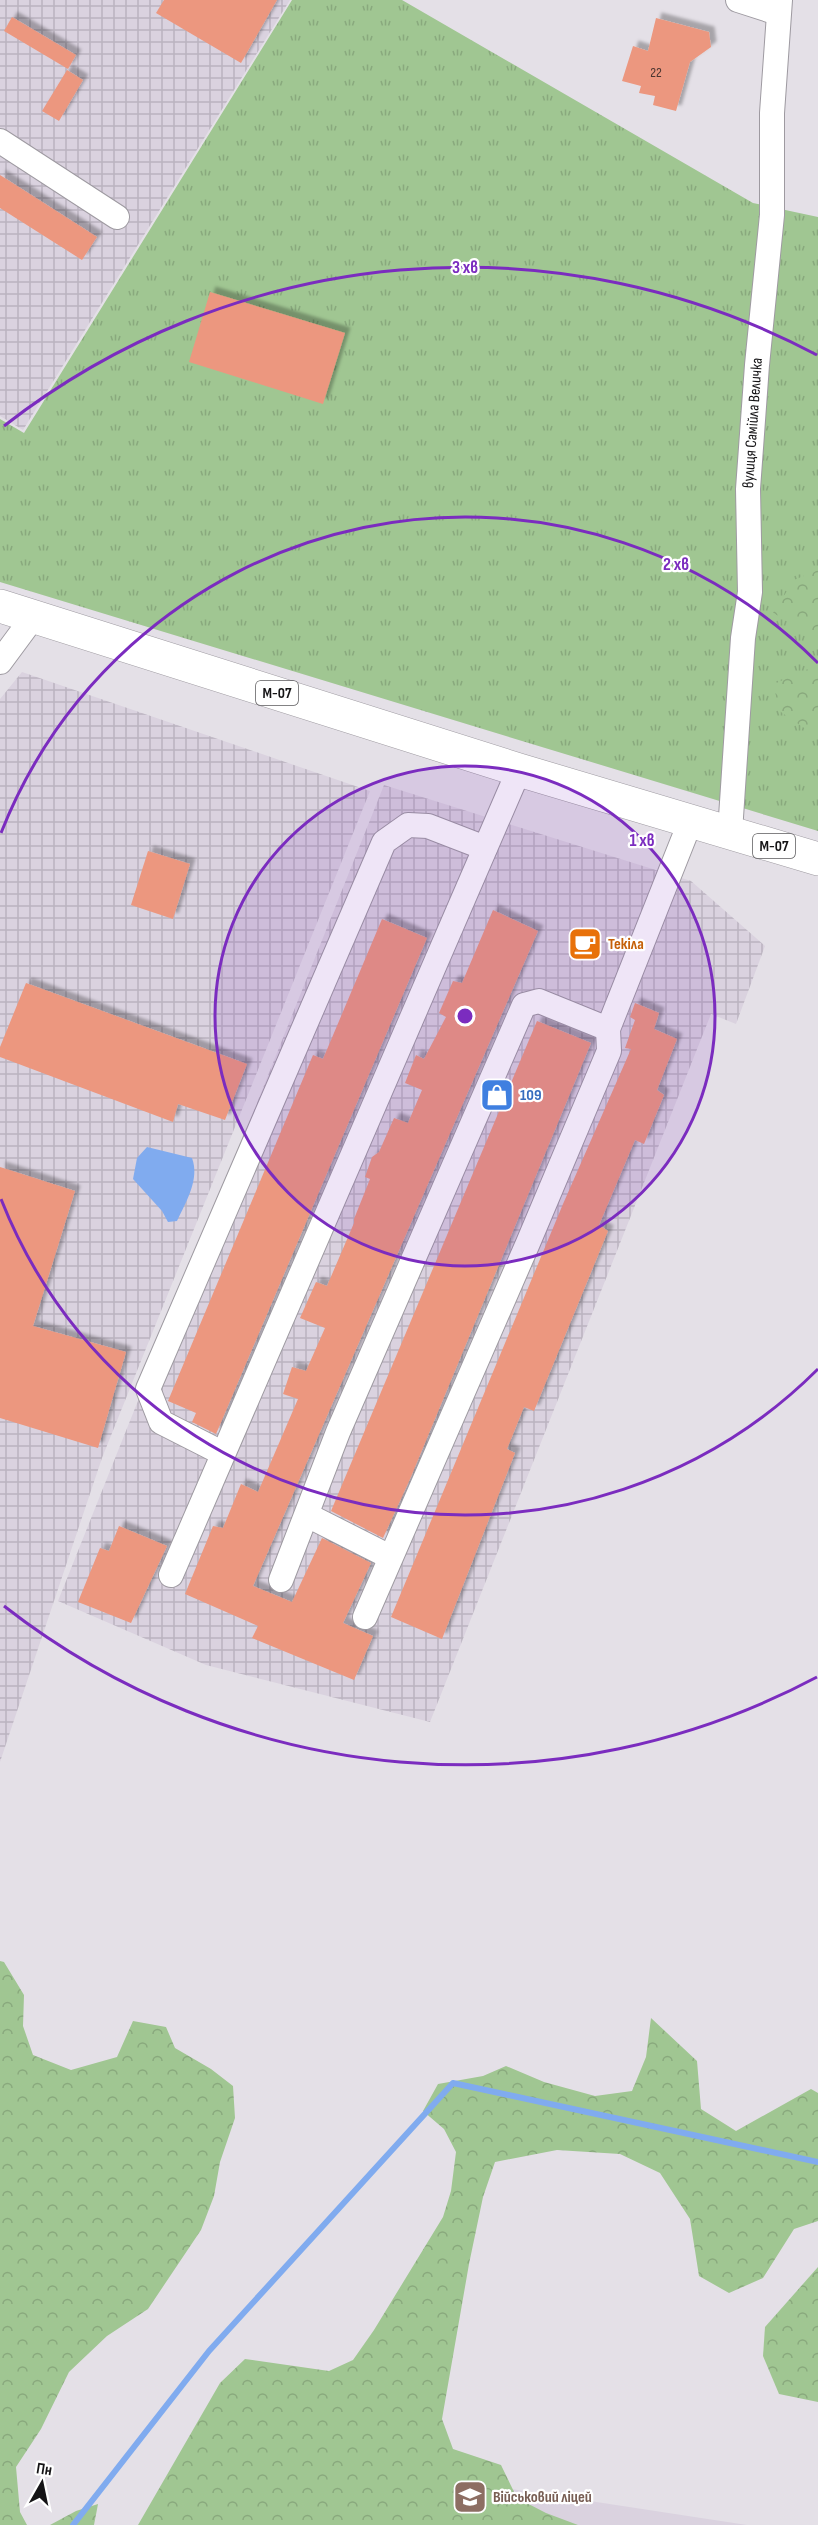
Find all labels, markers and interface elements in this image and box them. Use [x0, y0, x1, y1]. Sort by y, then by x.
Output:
house number: 22 [650, 64, 662, 81]
text: 3 хв [452, 257, 478, 278]
street label: вулиця Самійла Величка [739, 357, 767, 489]
text: 2 хв [663, 554, 689, 575]
road number: М-07 [256, 681, 298, 705]
text: 1 хв [629, 830, 655, 851]
road number: М-07 [753, 834, 795, 858]
cafe icon: Текіла [567, 926, 603, 962]
place label: Текіла [608, 935, 644, 954]
centre of rings [455, 1006, 475, 1026]
shop icon: 109 [479, 1077, 515, 1113]
place label: 109 [520, 1086, 541, 1105]
north arrow [12, 2453, 72, 2513]
text: Пн [35, 2459, 53, 2480]
school or university icon: Військовий ліцей [452, 2479, 488, 2515]
place label: Військовий ліцей [493, 2488, 592, 2507]

